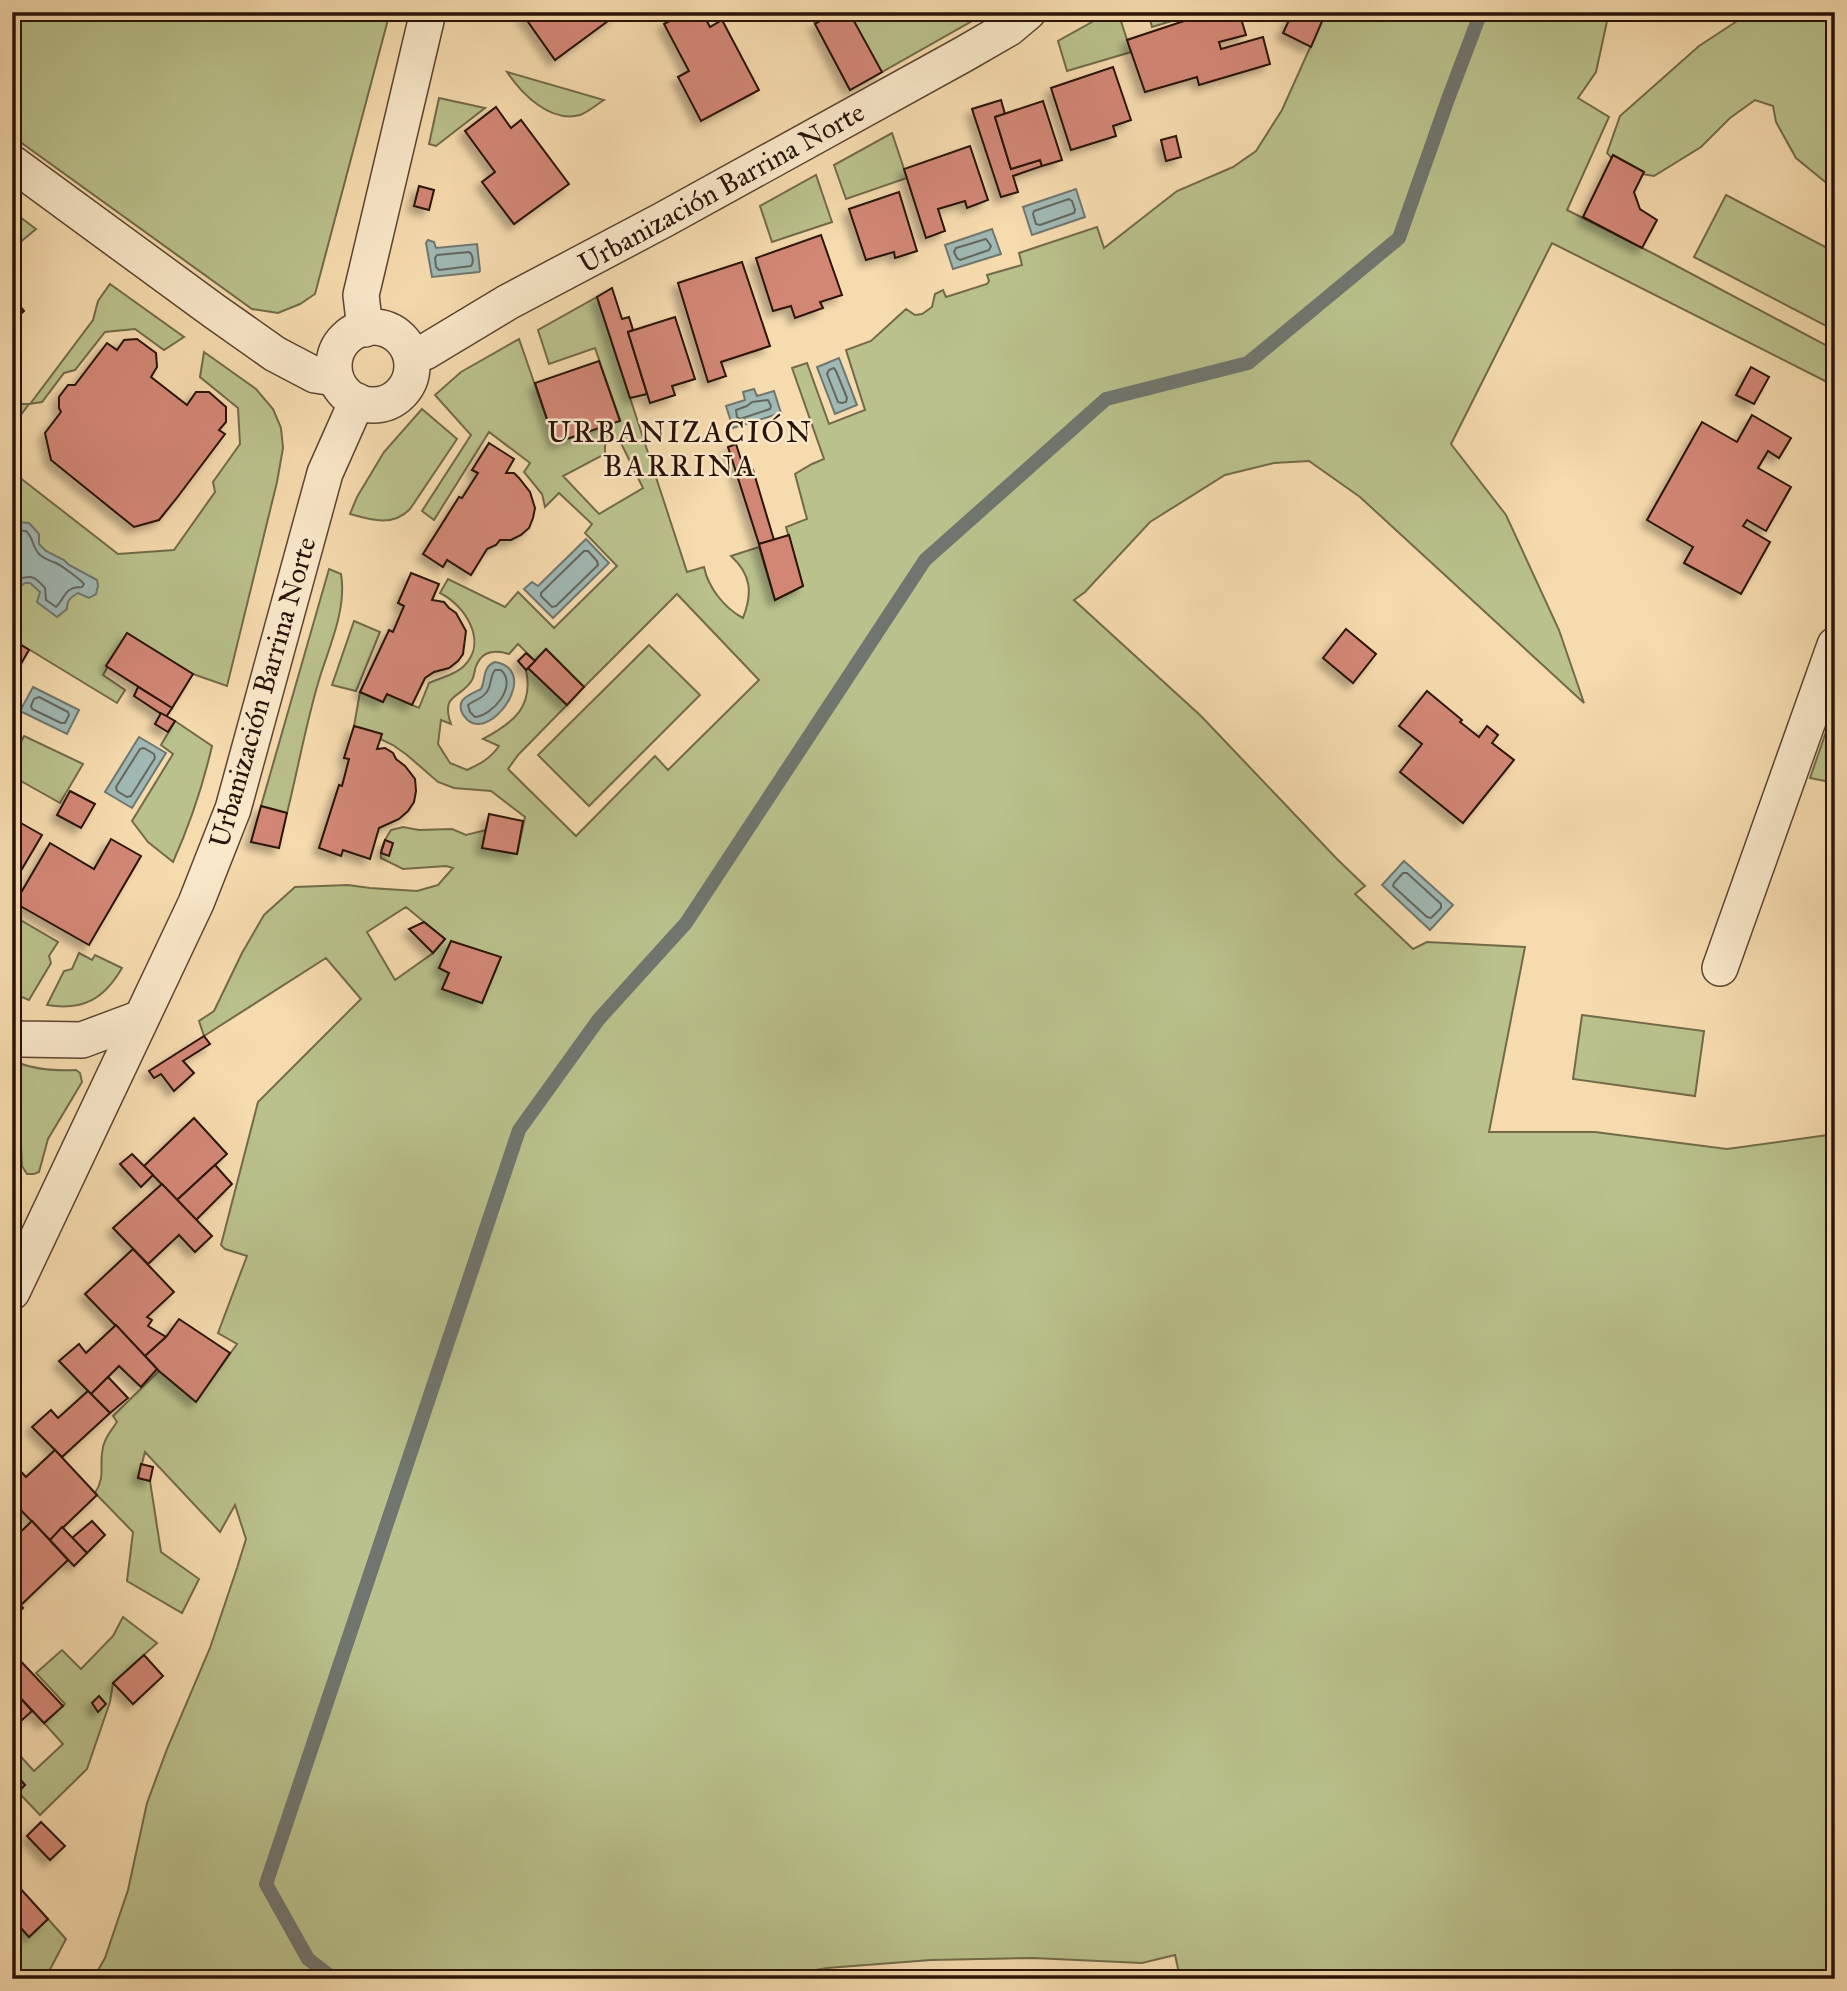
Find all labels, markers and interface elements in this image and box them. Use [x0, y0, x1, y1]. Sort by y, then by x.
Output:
street label: Urbanización Barrina Norte [572, 94, 870, 281]
district label: URBANIZACIÓN BARRINA [547, 413, 813, 484]
street label: Urbanización Barrina Norte [201, 533, 324, 851]

